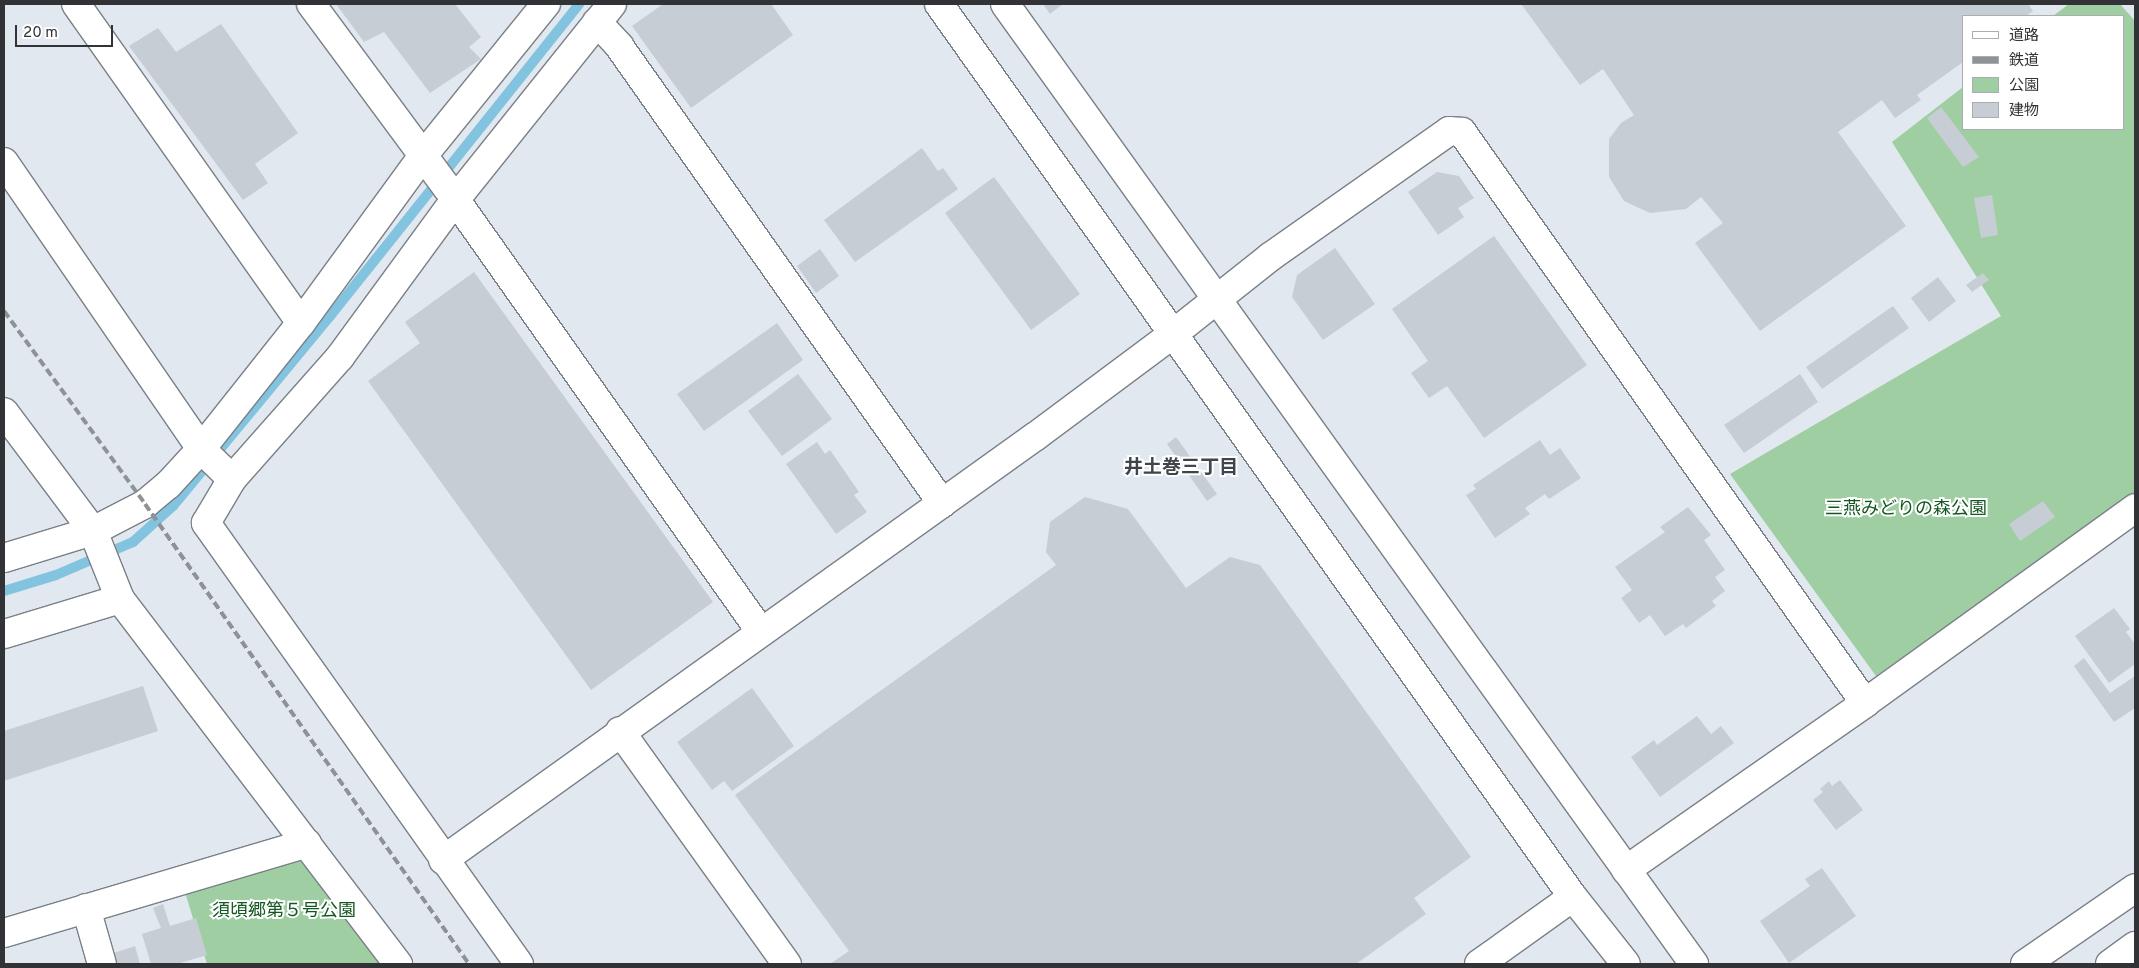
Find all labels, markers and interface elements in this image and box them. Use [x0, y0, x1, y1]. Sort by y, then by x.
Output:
scale bar [18, 15, 115, 47]
legend [1962, 15, 2124, 130]
text: 20 m [23, 24, 58, 43]
text: 道路 [2009, 27, 2039, 46]
text: 鉄道 [2009, 52, 2039, 71]
text: 公園 [2009, 77, 2039, 96]
text: 建物 [2009, 102, 2039, 121]
district label: 井土巻三丁目 [1124, 458, 1238, 480]
park label: 三燕みどりの森公園 [1825, 499, 1987, 521]
park label: 須頃郷第５号公園 [212, 901, 356, 923]

